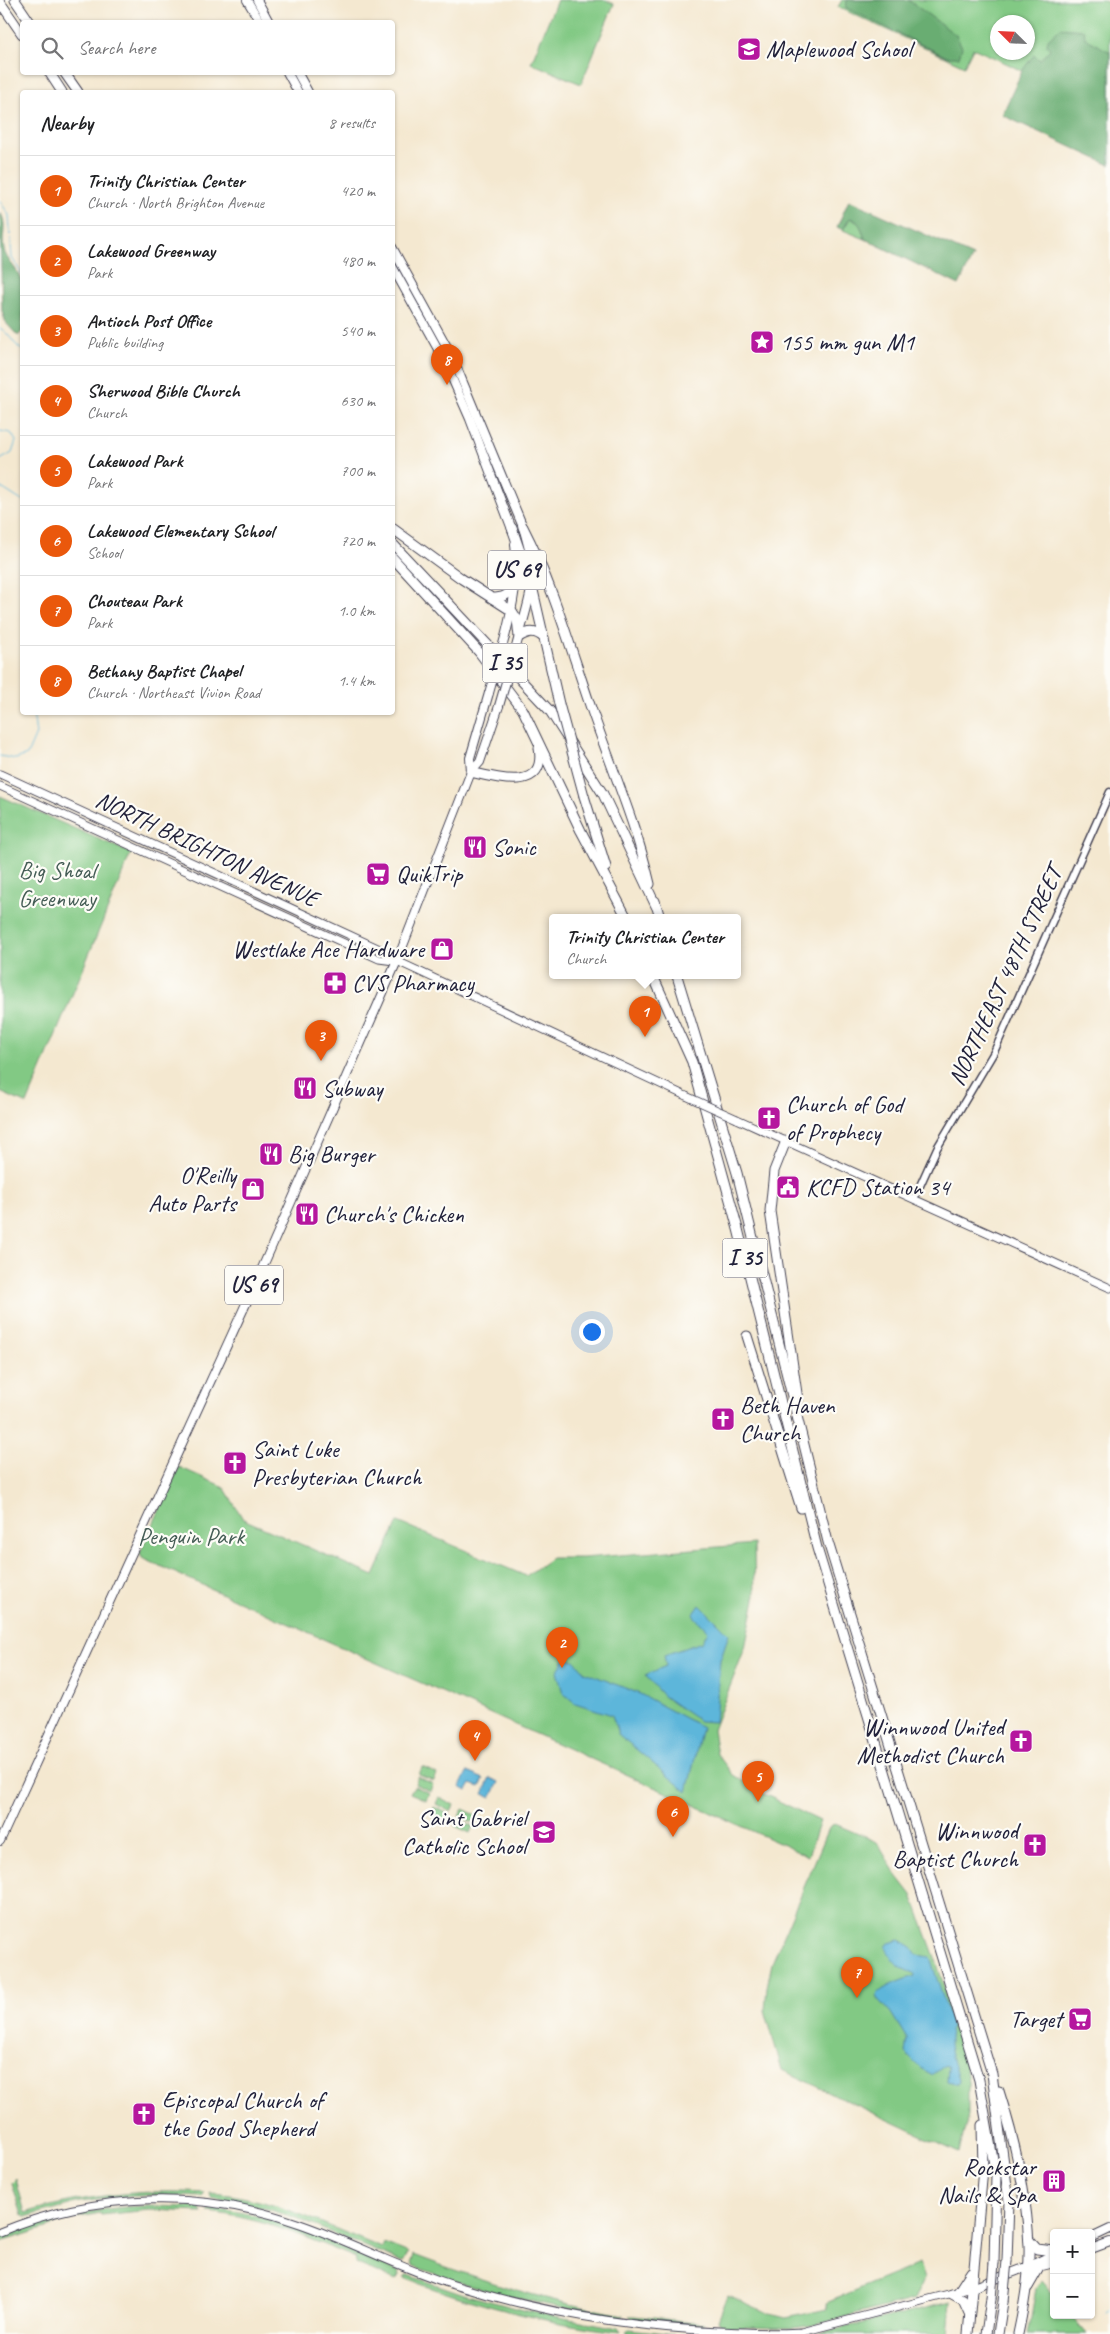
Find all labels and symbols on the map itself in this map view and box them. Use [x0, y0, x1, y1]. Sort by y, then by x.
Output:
north arrow [990, 15, 1035, 60]
place label: Maplewood School [766, 34, 915, 64]
school or university icon: Maplewood School [736, 36, 762, 62]
place label: 155 mm gun M1 [780, 327, 915, 357]
place icon: 155 mm gun M1 [749, 329, 775, 355]
pin: 8 [431, 344, 463, 385]
road number: US 69 [488, 550, 546, 590]
road number: I 35 [482, 644, 528, 682]
street label: NORTH BRIGHTON AVENUE [91, 784, 326, 915]
place label: Sonic [492, 832, 537, 862]
restaurant icon: Sonic [462, 834, 488, 860]
park label: Big Shoal Greenway [18, 855, 99, 913]
street label: NORTHEAST 48TH STREET [941, 856, 1071, 1090]
place label: QuikTrip [396, 859, 464, 889]
supermarket icon: QuikTrip [365, 861, 391, 887]
place label: Westlake Ace Hardware [233, 934, 426, 964]
shop icon: Westlake Ace Hardware [429, 936, 455, 962]
place label: CVS Pharmacy [352, 968, 476, 998]
pharmacy icon: CVS Pharmacy [322, 970, 348, 996]
pin: 1 [629, 996, 661, 1037]
pin: 3 [305, 1020, 337, 1061]
place label: Subway [322, 1073, 384, 1103]
restaurant icon: Subway [292, 1075, 318, 1101]
place label: Church of God of Prophecy [786, 1089, 906, 1147]
church icon: Church of God of Prophecy [756, 1105, 782, 1131]
place label: Big Burger [288, 1139, 377, 1169]
restaurant icon: Big Burger [258, 1141, 284, 1167]
place label: O'Reilly Auto Parts [148, 1160, 239, 1218]
place label: KCFD Station 34 [806, 1172, 952, 1202]
public building icon: KCFD Station 34 [775, 1174, 801, 1200]
shop icon: O'Reilly Auto Parts [240, 1176, 266, 1202]
place label: Church's Chicken [324, 1199, 464, 1229]
restaurant icon: Church's Chicken [294, 1201, 320, 1227]
road number: I 35 [722, 1238, 768, 1278]
road number: US 69 [225, 1266, 283, 1304]
your location [579, 1319, 605, 1345]
place label: Beth Haven Church [740, 1390, 836, 1448]
church icon: Beth Haven Church [710, 1406, 736, 1432]
place label: Saint Luke Presbyterian Church [252, 1434, 423, 1492]
church icon: Saint Luke Presbyterian Church [222, 1450, 248, 1476]
park label: Penguin Park [138, 1521, 246, 1551]
pin: 2 [546, 1627, 578, 1668]
place label: Winnwood United Methodist Church [857, 1712, 1008, 1770]
pin: 4 [459, 1720, 491, 1761]
church icon: Winnwood United Methodist Church [1008, 1728, 1034, 1754]
pin: 5 [742, 1761, 774, 1802]
pin: 6 [657, 1796, 689, 1837]
place label: Saint Gabriel Catholic School [402, 1803, 530, 1861]
place label: Winnwood Baptist Church [892, 1816, 1022, 1874]
school or university icon: Saint Gabriel Catholic School [531, 1819, 557, 1845]
church icon: Winnwood Baptist Church [1022, 1832, 1048, 1858]
pin: 7 [841, 1957, 873, 1998]
place label: Target [1010, 2004, 1065, 2034]
supermarket icon: Target [1067, 2006, 1093, 2032]
place label: Episcopal Church of the Good Shepherd [162, 2085, 328, 2143]
church icon: Episcopal Church of the Good Shepherd [131, 2101, 157, 2127]
place label: Rockstar Nails & Spa [938, 2152, 1038, 2210]
building icon: Rockstar Nails & Spa [1041, 2168, 1067, 2194]

